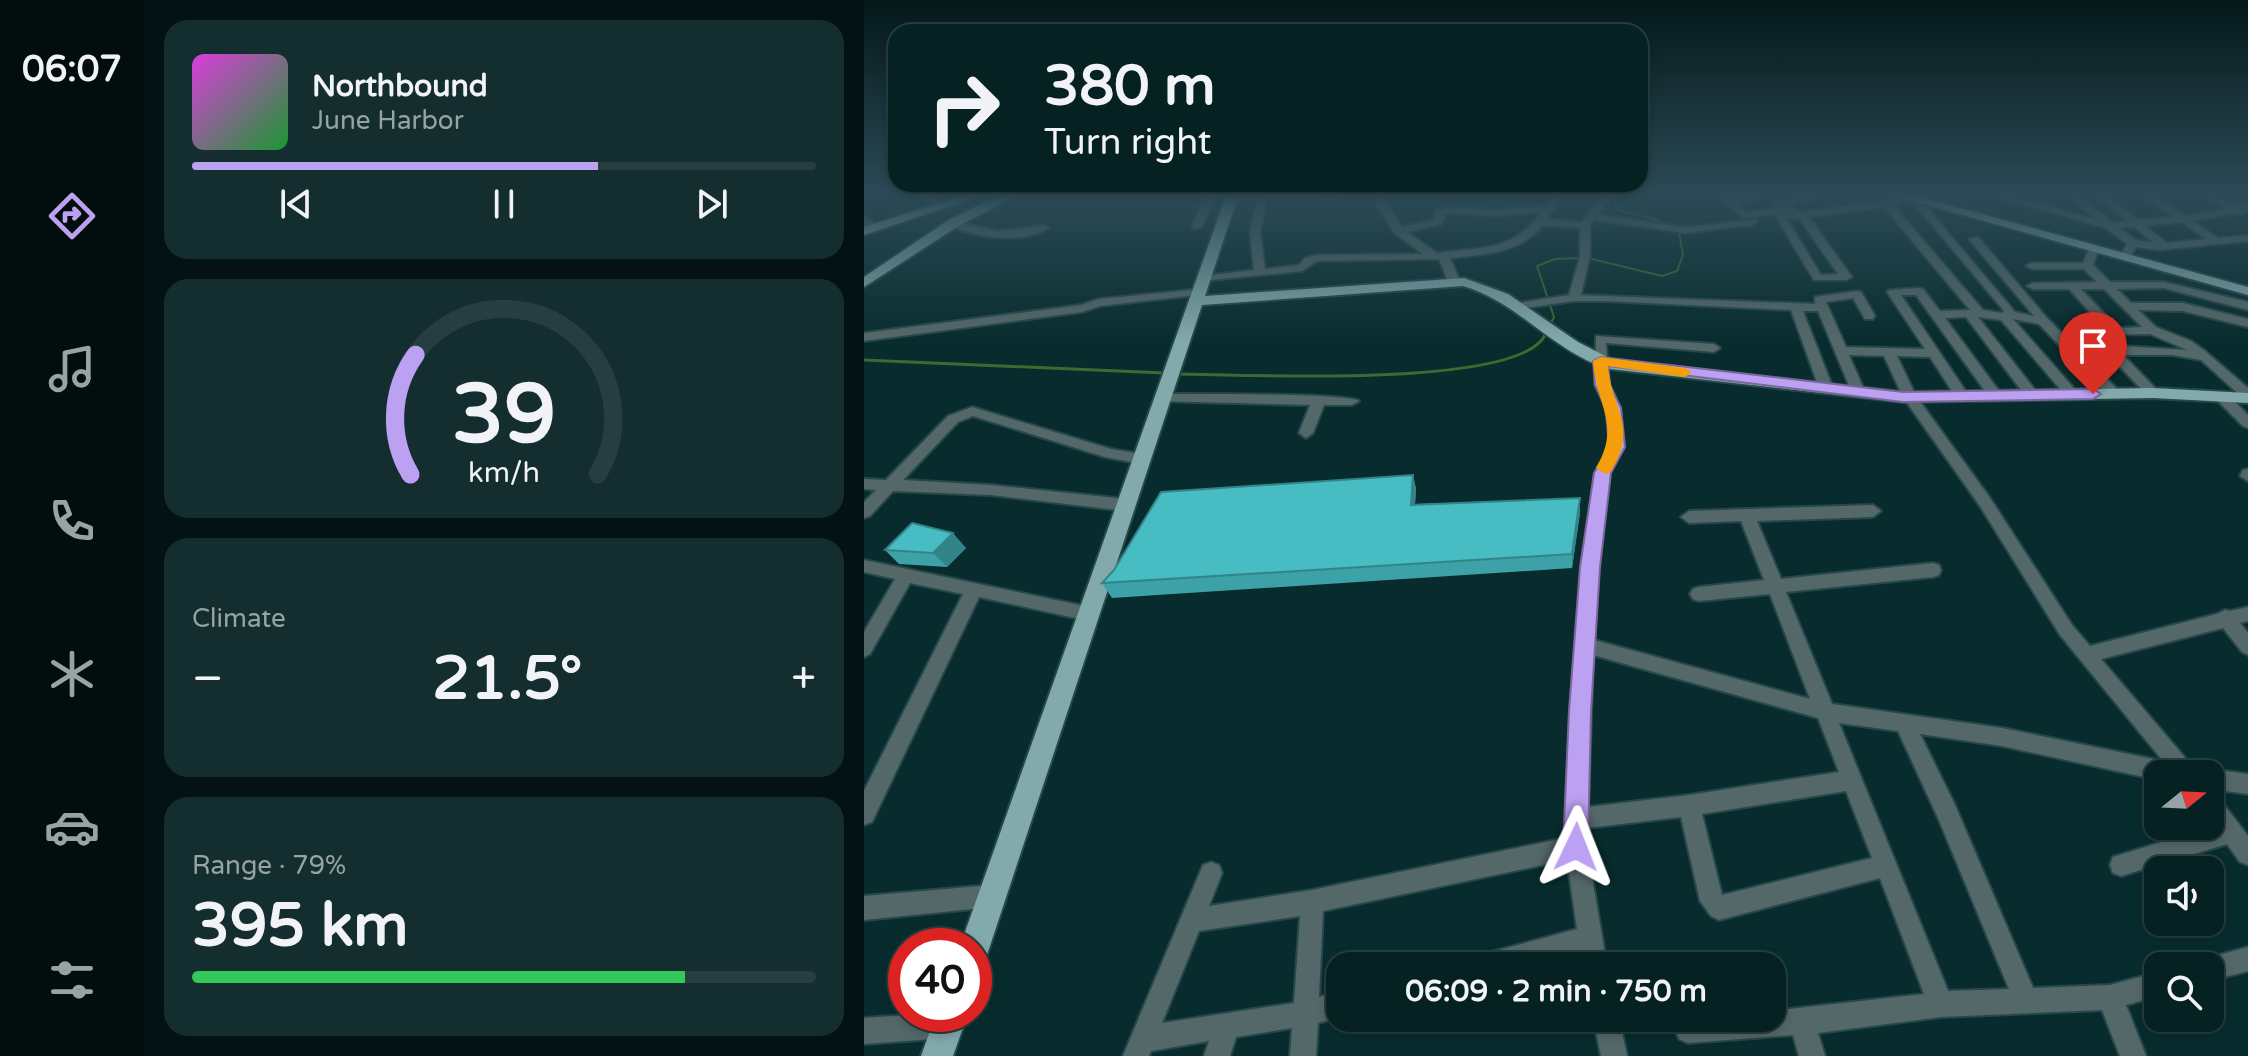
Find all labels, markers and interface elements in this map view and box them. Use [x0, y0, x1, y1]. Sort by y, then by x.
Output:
text: 06:07 [22, 48, 122, 91]
text: 380 m [1044, 53, 1215, 120]
icon: right [912, 56, 1016, 160]
text: Northbound [312, 68, 488, 105]
text: June Harbor [312, 105, 464, 136]
text: Turn right [1044, 121, 1211, 164]
icon: previous [274, 182, 318, 226]
icon: pause [482, 182, 526, 226]
icon: next [690, 182, 734, 226]
icon: directions [44, 188, 100, 244]
pin [2059, 312, 2127, 394]
icon: arrive [2071, 324, 2115, 368]
icon: music [44, 341, 100, 397]
text: 39 [452, 364, 556, 464]
text: km/h [468, 456, 540, 490]
icon: phone [44, 493, 100, 549]
text: Climate [192, 603, 286, 634]
text: 21.5° [432, 643, 582, 715]
icon: climate [44, 646, 100, 702]
text: − [192, 653, 223, 706]
text: + [791, 653, 816, 706]
north arrow [2144, 760, 2224, 840]
map controls [2144, 760, 2224, 1032]
icon: car [44, 799, 100, 855]
position arrow [1534, 805, 1618, 889]
text: Range · 79% [192, 850, 346, 881]
button: sound [2144, 856, 2224, 936]
text: 395 km [192, 890, 408, 962]
speed limit sign: 40 [888, 928, 992, 1032]
icon: filters [44, 952, 100, 1008]
button: search [2144, 952, 2224, 1032]
text: 06:09 · 2 min · 750 m [1405, 973, 1707, 1010]

